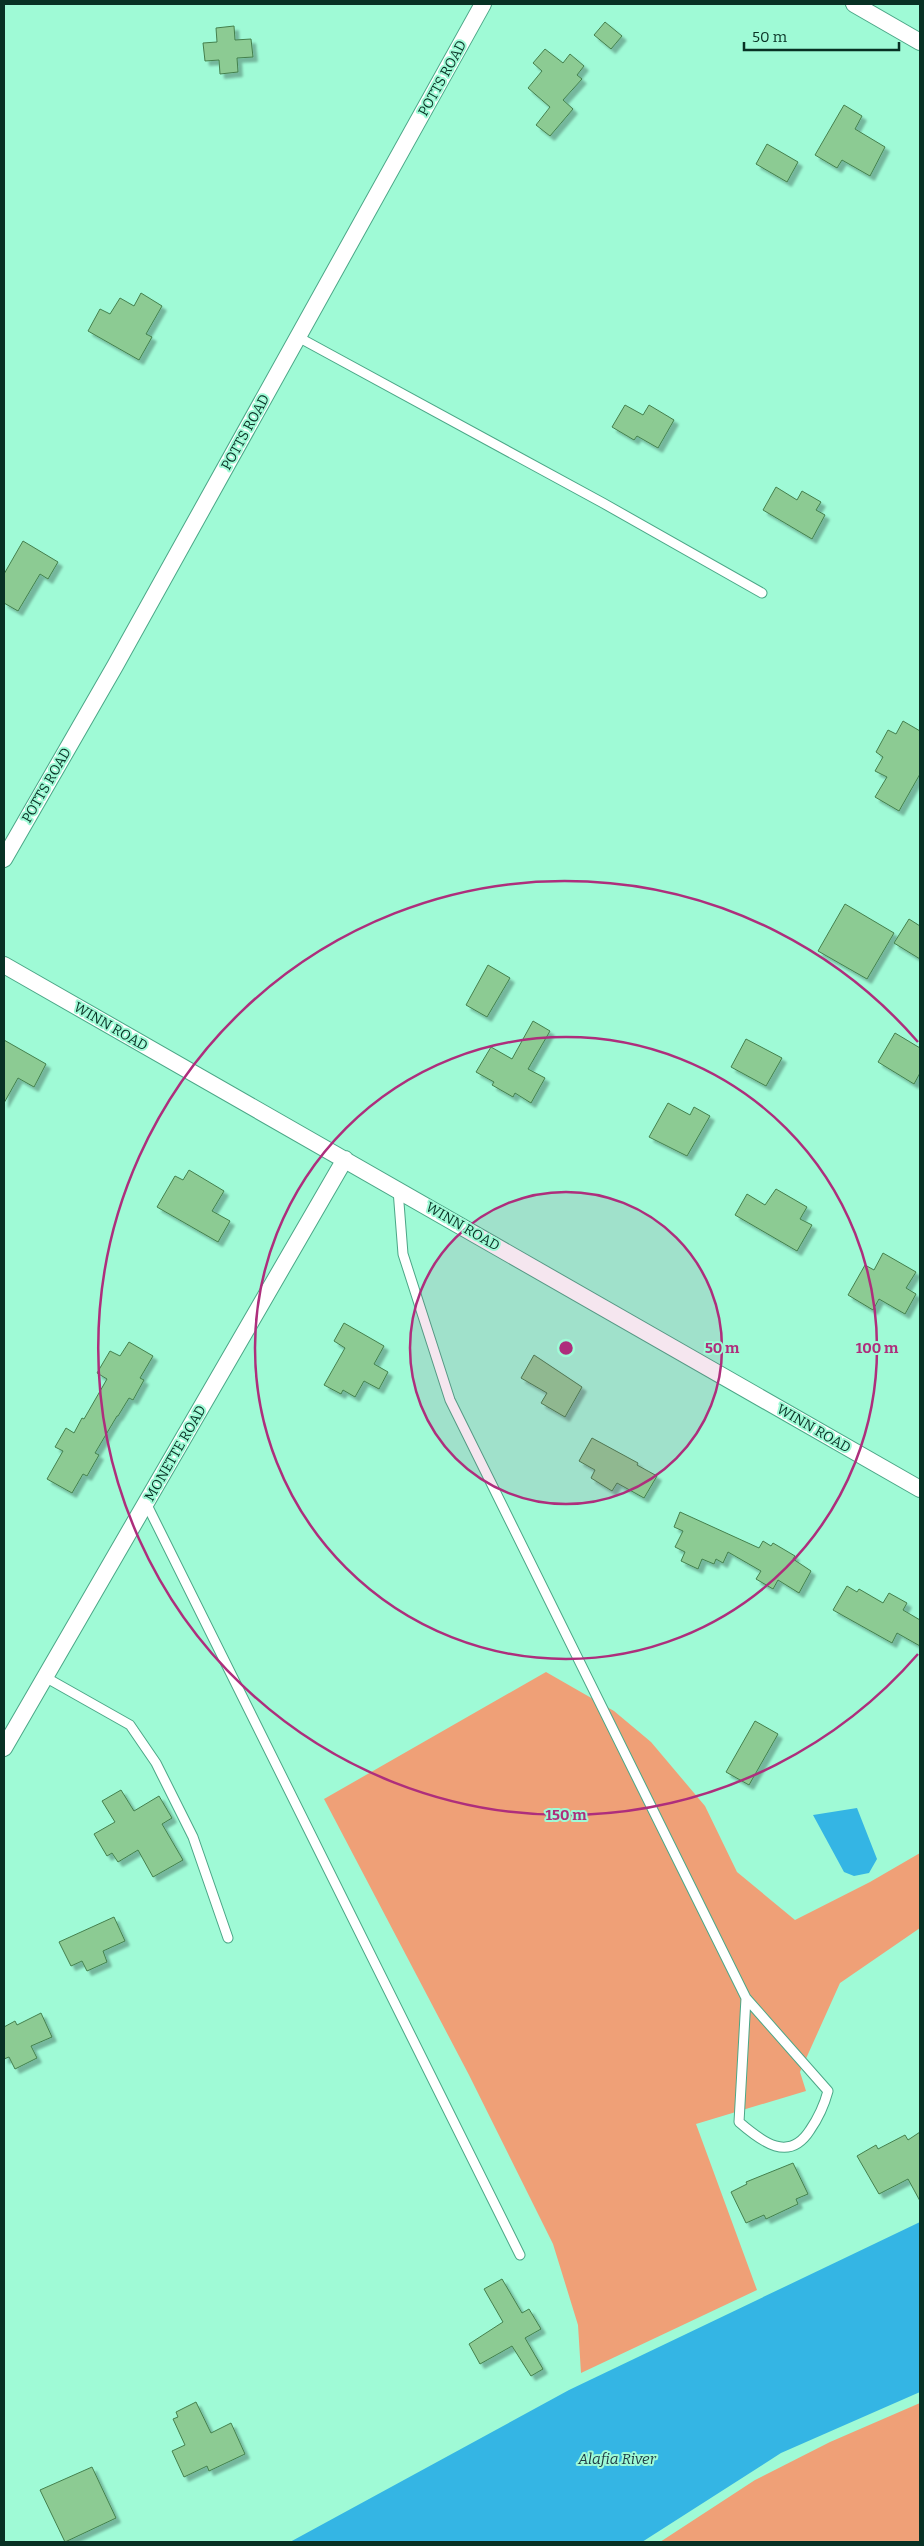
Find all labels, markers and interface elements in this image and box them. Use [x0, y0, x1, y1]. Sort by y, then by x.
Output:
scale bar [744, 20, 899, 52]
text: 50 m [752, 28, 788, 46]
street label: POTTS ROAD [415, 37, 470, 119]
street label: POTTS ROAD [218, 391, 273, 473]
street label: POTTS ROAD [18, 745, 75, 826]
street label: WINN ROAD [71, 998, 151, 1054]
street label: WINN ROAD [423, 1198, 503, 1254]
centre of rings [557, 1339, 575, 1357]
text: 50 m [705, 1339, 740, 1357]
text: 100 m [856, 1339, 899, 1357]
street label: WINN ROAD [774, 1400, 854, 1456]
street label: MONETTE ROAD [141, 1402, 210, 1504]
text: 150 m [545, 1806, 587, 1824]
water label: Alafia River [577, 2450, 657, 2468]

